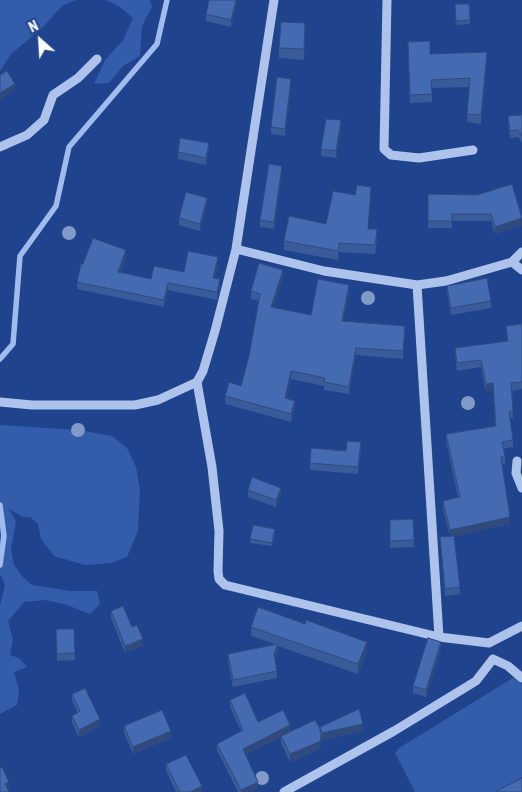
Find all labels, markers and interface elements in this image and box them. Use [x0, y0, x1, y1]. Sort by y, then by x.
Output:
north arrow [15, 15, 65, 65]
text: N [26, 17, 41, 36]

